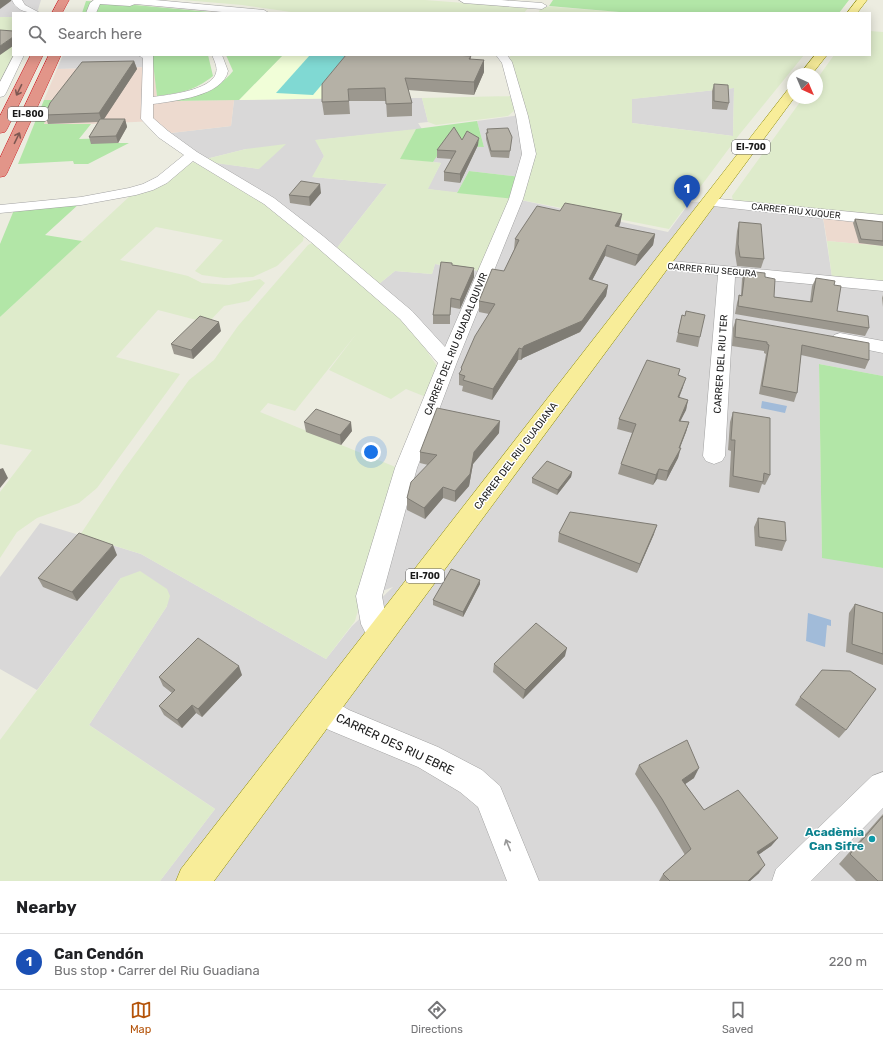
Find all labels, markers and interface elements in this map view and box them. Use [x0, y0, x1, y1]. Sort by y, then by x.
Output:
search box [12, 12, 871, 56]
icon: search [26, 23, 48, 45]
text: Search here [58, 25, 142, 43]
north arrow [787, 68, 823, 104]
one-way arrow [15, 84, 23, 96]
road number: EI-800 [8, 107, 48, 121]
one-way arrow [14, 133, 21, 145]
road number: EI-700 [732, 140, 770, 154]
pin: 1 [674, 175, 700, 208]
street label: CARRER RIU XUQUER [751, 201, 841, 221]
street label: CARRER RIU SEGURA [667, 261, 757, 279]
street label: CARRER DEL RIU GUADALQUIVIR [422, 271, 490, 417]
street label: CARRER DEL RIU TER [712, 314, 730, 414]
street label: CARRER DEL RIU GUADIANA [472, 400, 560, 512]
your location [361, 442, 381, 462]
road number: EI-700 [406, 569, 444, 583]
street label: CARRER DES RIU EBRE [334, 710, 456, 778]
place label: Acadèmia Can Sifre [805, 825, 864, 853]
marker: Acadèmia Can Sifre [867, 834, 877, 844]
one-way arrow [504, 839, 512, 851]
text: Nearby [16, 897, 77, 917]
text: Can Cendón [54, 945, 144, 963]
text: 1 [26, 954, 32, 969]
text: 220 m [829, 954, 867, 969]
text: Bus stop · Carrer del Riu Guadiana [54, 963, 260, 978]
tab: Map [130, 999, 152, 1036]
tab: Directions [411, 999, 463, 1036]
tab: Saved [722, 999, 753, 1036]

